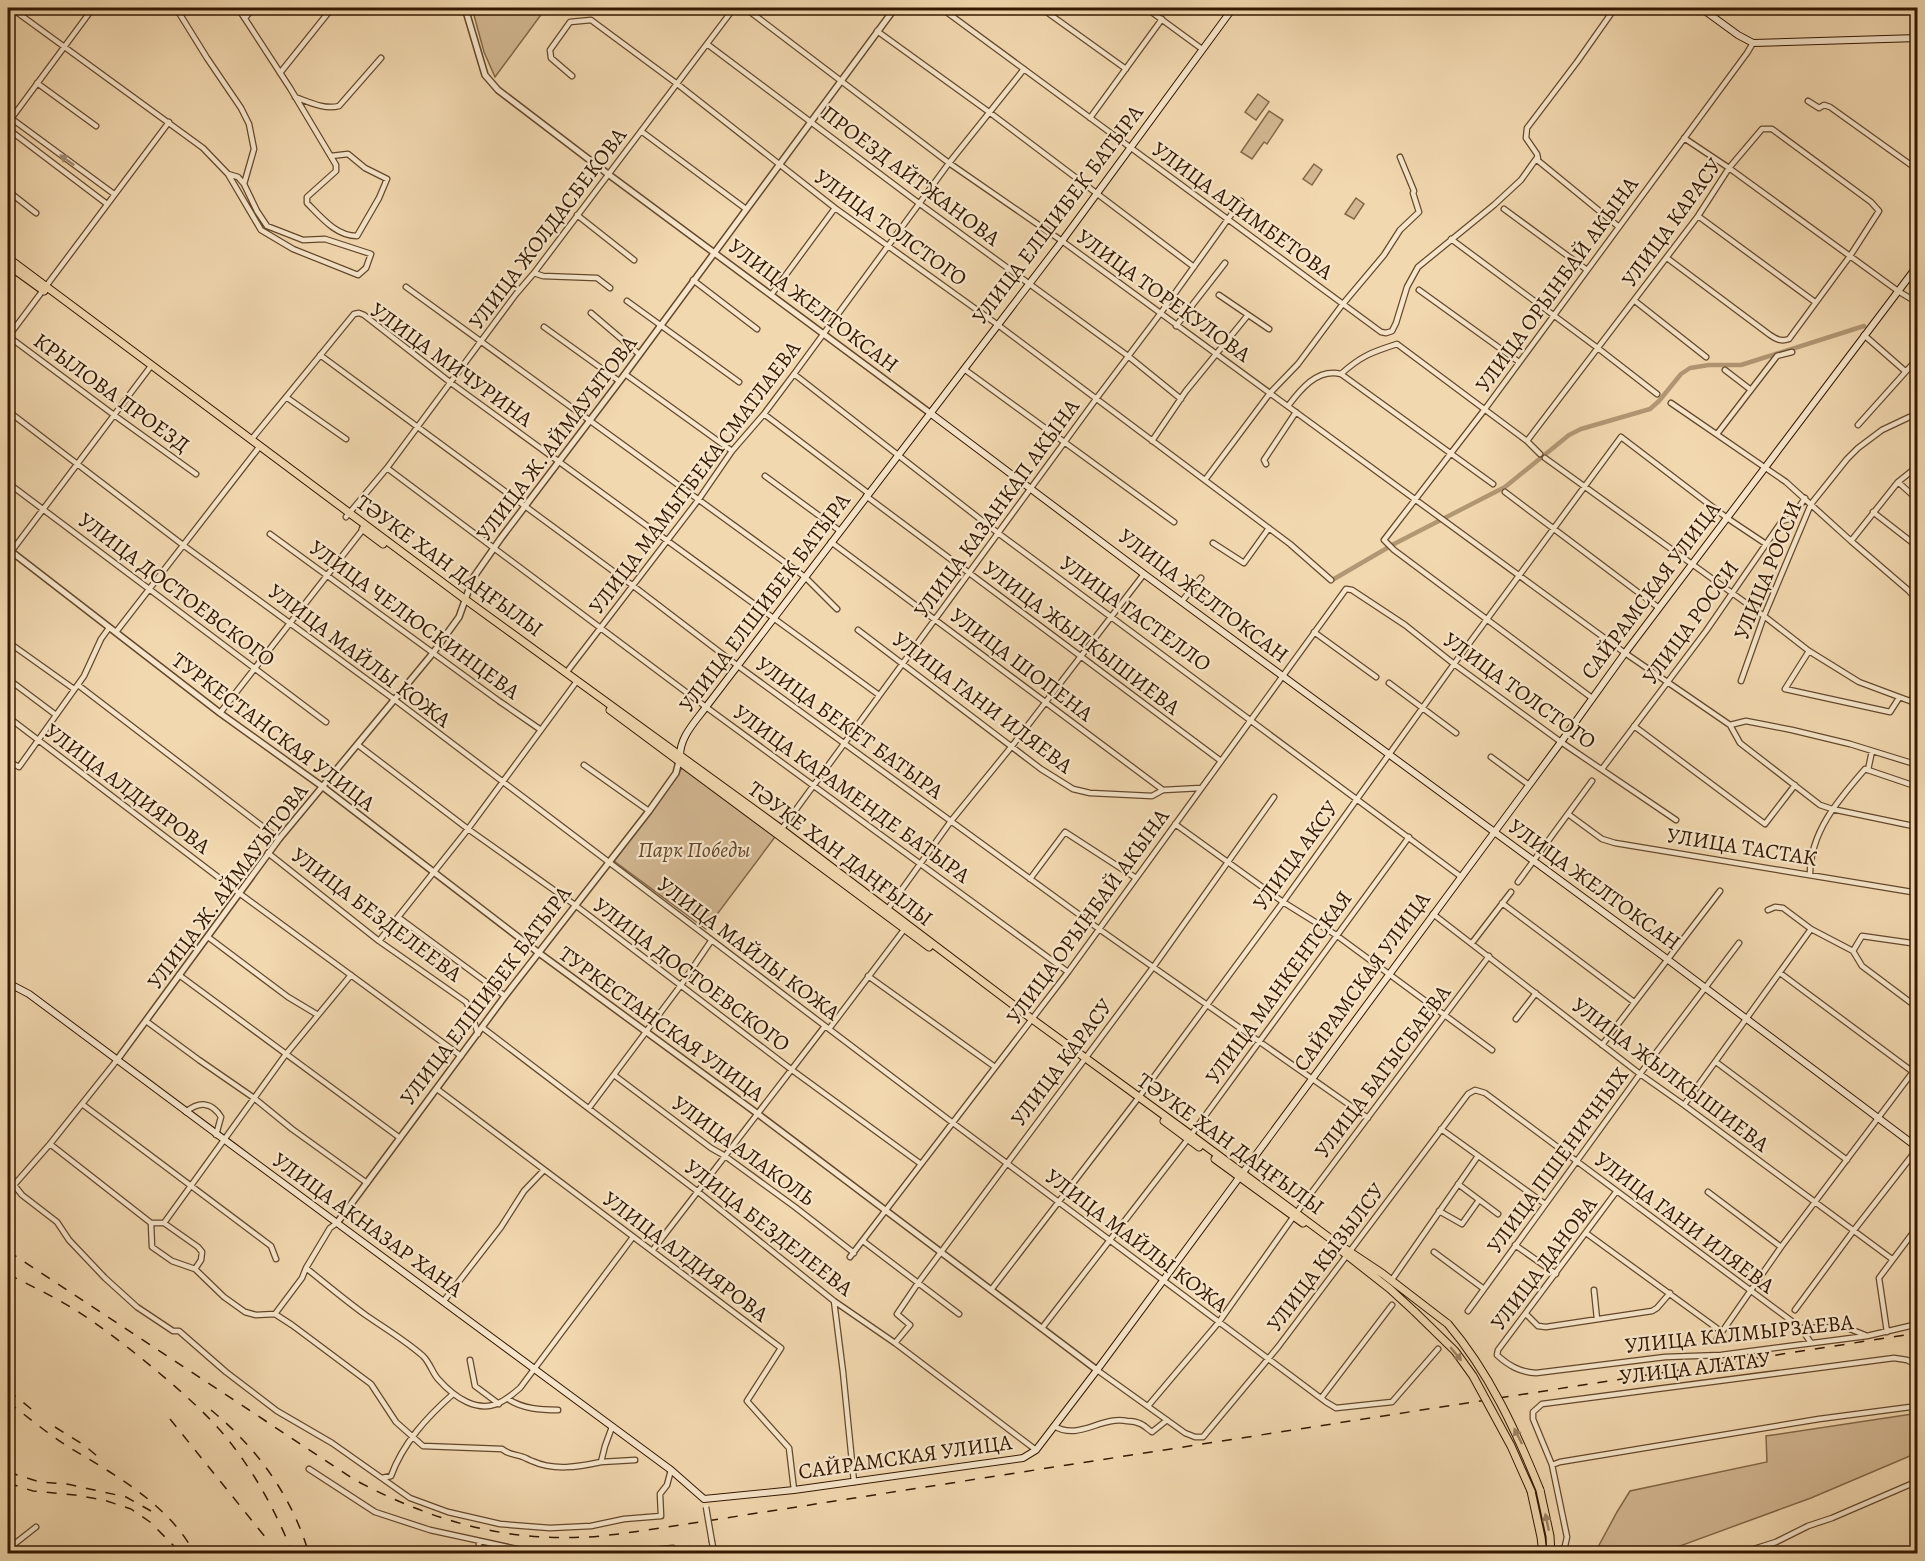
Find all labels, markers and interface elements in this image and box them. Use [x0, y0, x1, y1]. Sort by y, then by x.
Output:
street label: ПРОЕЗД АЙТЖАНОВА [815, 98, 1007, 254]
street label: УЛИЦА ЕЛШИБЕК БАТЫРА [965, 98, 1151, 331]
street label: УЛИЦА ЖОЛДАСБЕКОВА [462, 121, 634, 336]
street label: УЛИЦА АЛИМБЕТОВА [1146, 135, 1340, 288]
street label: УЛИЦА КАРАСУ [1615, 152, 1729, 293]
one-way arrow [59, 154, 75, 166]
street label: УЛИЦА ТОЛСТОГО [808, 162, 973, 294]
street label: УЛИЦА ОРЫНБАЙ АКЫНА [1468, 170, 1646, 398]
street label: УЛИЦА ТОРЕКУЛОВА [1070, 222, 1258, 370]
street label: УЛИЦА ЖЕЛТОКСАН [722, 232, 905, 380]
street label: УЛИЦА МИЧУРИНА [364, 295, 540, 435]
street label: КРЫЛОВА ПРОЕЗД [27, 326, 196, 460]
street label: УЛИЦА Ж. АЙМАУЫТОВА [470, 329, 645, 548]
street label: УЛИЦА МАМЫТБЕКА СМАТЛАЕВА [582, 334, 808, 620]
street label: УЛИЦА КАЗАНКАП АКЫНА [907, 392, 1087, 624]
street label: УЛИЦА ЕЛШИБЕК БАТЫРА [672, 486, 858, 719]
street label: ТӘУКЕ ХАН ДАҢҒЫЛЫ [350, 488, 549, 644]
street label: САЙРАМСКАЯ УЛИЦА [1574, 495, 1728, 686]
street label: УЛИЦА РОССИ [1727, 497, 1809, 644]
street label: УЛИЦА ДОСТОЕВСКОГО [72, 506, 281, 674]
street label: УЛИЦА ЖЕЛТОКСАН [1112, 522, 1295, 670]
street label: УЛИЦА ЧЕЛЮСКИНЦЕВА [303, 533, 527, 707]
street label: УЛИЦА ГАСТЕЛЛО [1054, 549, 1217, 679]
street label: УЛИЦА ЖЫЛКЫШИЕВА [976, 554, 1187, 723]
street label: УЛИЦА РОССИ [1636, 554, 1746, 691]
street label: УЛИЦА МАЙЛЫ КОЖА [262, 577, 458, 735]
street label: УЛИЦА ШОПЕНА [944, 601, 1100, 729]
street label: УЛИЦА ГАНИ ИЛЯЕВА [886, 625, 1080, 781]
street label: УЛИЦА ТОЛСТОГО [1437, 625, 1602, 757]
street label: ТУРКЕСТАНСКАЯ УЛИЦА [166, 645, 382, 819]
street label: УЛИЦА БЕКЕТ БАТЫРА [749, 649, 950, 807]
street label: УЛИЦА КАРАМЕНДЕ БАТЫРА [727, 697, 977, 891]
street label: УЛИЦА АЛДИЯРОВА [38, 716, 217, 862]
street label: ТӘУКЕ ХАН ДАҢҒЫЛЫ [742, 774, 939, 933]
street label: УЛИЦА Ж. АЙМАУЫТОВА [141, 777, 316, 996]
street label: УЛИЦА АКСУ [1246, 795, 1346, 916]
street label: УЛИЦА ОРЫНБАЙ АКЫНА [999, 802, 1177, 1030]
street label: УЛИЦА ЖЕЛТОКСАН [1502, 812, 1687, 958]
street label: УЛИЦА ТАСТАК [1665, 820, 1819, 874]
park label: Парк Победы [638, 835, 750, 865]
street label: УЛИЦА БЕЗДЕЛЕЕВА [285, 841, 469, 990]
street label: УЛИЦА МАЙЛЫ КОЖА [651, 870, 847, 1028]
street label: УЛИЦА ЕЛШИБЕК БАТЫРА [393, 879, 579, 1112]
street label: УЛИЦА МАНКЕНТСКАЯ [1198, 885, 1359, 1090]
street label: САЙРАМСКАЯ УЛИЦА [1286, 885, 1438, 1078]
street label: УЛИЦА ДОСТОЕВСКОГО [587, 891, 796, 1059]
street label: ТУРКЕСТАНСКАЯ УЛИЦА [552, 939, 771, 1109]
street label: УЛИЦА БАГЫСБАЕВА [1308, 978, 1459, 1164]
street label: УЛИЦА ЖЫЛКЫШИЕВА [1565, 991, 1776, 1160]
street label: УЛИЦА КАРАСУ [1004, 992, 1120, 1133]
street label: УЛИЦА ПШЕНИЧНЫХ [1480, 1061, 1636, 1260]
street label: ТӘУКЕ ХАН ДАҢҒЫЛЫ [1131, 1066, 1330, 1222]
street label: УЛИЦА АЛАКОЛЬ [666, 1089, 821, 1213]
street label: УЛИЦА АКНАЗАР ХАНА [266, 1145, 470, 1305]
street label: УЛИЦА ГАНИ ИЛЯЕВА [1588, 1145, 1782, 1301]
street label: УЛИЦА БЕЗДЕЛЕЕВА [678, 1152, 860, 1304]
street label: УЛИЦА МАЙЛЫ КОЖА [1039, 1162, 1235, 1320]
street label: УЛИЦА КЫЗЫЛСУ [1260, 1177, 1392, 1338]
street label: УЛИЦА АЛДИЯРОВА [596, 1184, 775, 1330]
street label: УЛИЦА ДАНОВА [1484, 1190, 1605, 1337]
street label: УЛИЦА КАЛМЫРЗАЕВА [1623, 1307, 1856, 1361]
street label: УЛИЦА АЛАТАУ [1618, 1344, 1772, 1392]
one-way arrow [1449, 1346, 1462, 1361]
street label: САЙРАМСКАЯ УЛИЦА [796, 1427, 1015, 1487]
one-way arrow [1513, 1428, 1522, 1445]
one-way arrow [1542, 1512, 1551, 1531]

